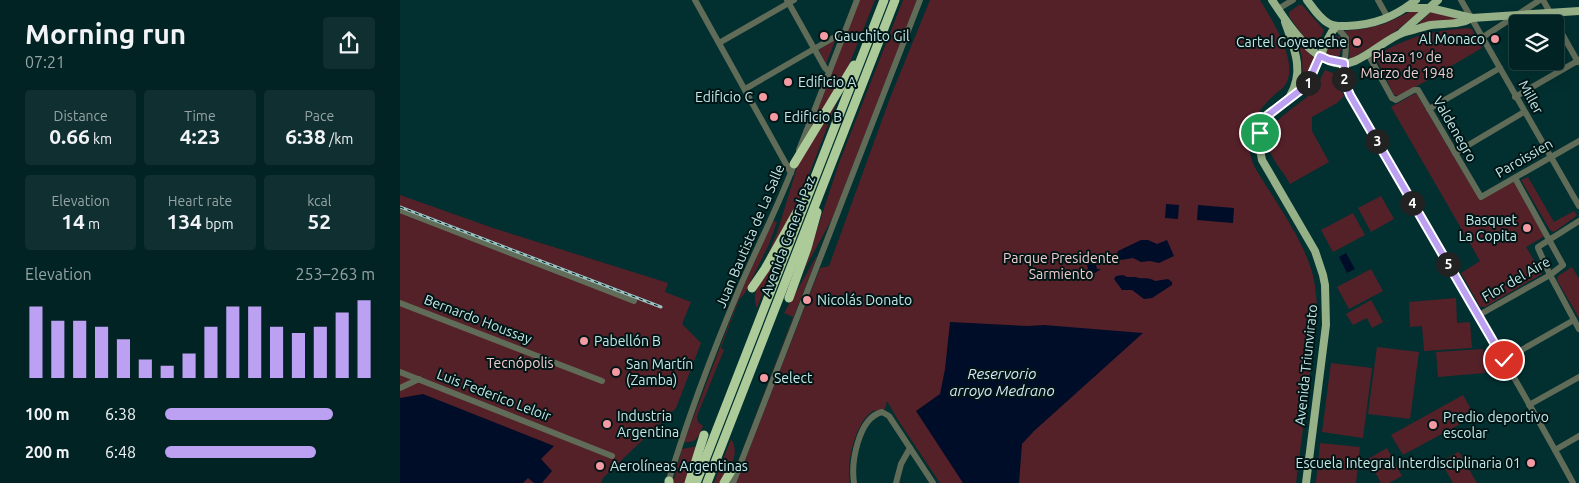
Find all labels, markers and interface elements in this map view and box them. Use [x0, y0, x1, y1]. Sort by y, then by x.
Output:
map controls [1509, 15, 1564, 70]
button: layers [1509, 15, 1564, 70]
button: share [323, 17, 375, 69]
text: Morning run [25, 18, 186, 49]
place label: Gauchito Gil [834, 28, 910, 44]
marker: Gauchito Gil [818, 30, 830, 42]
place label: Al Monaco [1419, 31, 1485, 47]
marker: Al Monaco [1489, 33, 1501, 45]
place label: Cartel Goyeneche [1236, 34, 1347, 50]
marker: Cartel Goyeneche [1351, 36, 1363, 48]
park label: Plaza 1º de Marzo de 1948 [1360, 49, 1454, 81]
text: 07:21 [25, 53, 65, 71]
pin: 2 [1332, 66, 1356, 92]
pin: 1 [1296, 70, 1320, 96]
text: 2 [1341, 71, 1348, 87]
place label: Edificio A [798, 74, 856, 90]
text: 1 [1305, 75, 1312, 91]
marker: Edificio A [782, 76, 794, 88]
street label: Miller [1515, 77, 1547, 117]
place label: Edificio C [695, 89, 753, 105]
marker: Edificio C [757, 91, 769, 103]
street label: Valdenegro [1430, 94, 1480, 164]
text: Distance [54, 108, 108, 124]
text: Time [184, 108, 216, 124]
text: Pace [305, 108, 334, 124]
place label: Edificio B [784, 109, 842, 125]
marker: Edificio B [768, 111, 780, 123]
pin [1239, 112, 1281, 154]
icon: arrive [1246, 119, 1274, 147]
text: 0.66 [49, 124, 90, 148]
text: 4:23 [180, 124, 220, 148]
text: 6:38 [285, 124, 326, 148]
pin: 3 [1364, 128, 1390, 154]
text: km [90, 131, 112, 147]
text: /km [326, 131, 353, 147]
text: 3 [1374, 133, 1381, 149]
street label: Paroissien [1492, 135, 1556, 181]
street label: Juan Bautista de La Salle [712, 162, 788, 310]
street label: Avenida General Paz [758, 174, 818, 298]
pin: 4 [1400, 190, 1424, 216]
text: Elevation [51, 193, 110, 209]
text: Heart rate [168, 193, 232, 209]
text: kcal [307, 193, 331, 209]
text: 4 [1409, 195, 1416, 211]
text: 14 [61, 209, 85, 233]
text: 134 [166, 209, 202, 233]
text: 52 [307, 209, 331, 233]
place label: Basquet La Copita [1458, 212, 1517, 244]
text: m [85, 216, 100, 232]
text: bpm [202, 216, 234, 232]
marker: Basquet La Copita [1521, 222, 1533, 234]
park label: Parque Presidente Sarmiento [1003, 250, 1119, 282]
pin: 5 [1436, 252, 1460, 276]
street label: Flor del Aire [1479, 253, 1553, 305]
text: 5 [1445, 256, 1452, 272]
text: Elevation [25, 265, 92, 283]
text: 253–263 m [295, 265, 375, 283]
street label: Bernardo Houssay [422, 291, 534, 347]
place label: Nicolás Donato [817, 292, 912, 308]
marker: Nicolás Donato [801, 294, 813, 306]
street label: Avenida Triunvirato [1292, 304, 1320, 426]
place label: Pabellón B [594, 333, 661, 349]
marker: Pabellón B [578, 335, 590, 347]
pin [1483, 339, 1525, 381]
icon: check [1490, 346, 1518, 374]
park label: Tecnópolis [486, 355, 554, 371]
place label: San Martín (Zamba) [626, 356, 693, 388]
water label: Reservorio arroyo Medrano [949, 365, 1055, 399]
street label: Luis Federico Leloir [435, 366, 554, 424]
marker: San Martín (Zamba) [610, 366, 622, 378]
place label: Select [774, 370, 813, 386]
marker: Select [758, 372, 770, 384]
text: 100 m [25, 405, 70, 423]
text: 6:38 [105, 405, 136, 423]
place label: Industria Argentina [617, 408, 679, 440]
place label: Predio deportivo escolar [1443, 409, 1549, 441]
marker: Industria Argentina [601, 418, 613, 430]
marker: Predio deportivo escolar [1427, 419, 1439, 431]
text: 200 m [25, 443, 70, 461]
text: 6:48 [105, 443, 136, 461]
place label: Escuela Integral Interdisciplinaria 01 [1296, 455, 1521, 471]
marker: Escuela Integral Interdisciplinaria 01 [1525, 457, 1537, 469]
place label: Aerolíneas Argentinas [610, 458, 748, 474]
marker: Aerolíneas Argentinas [594, 460, 606, 472]

